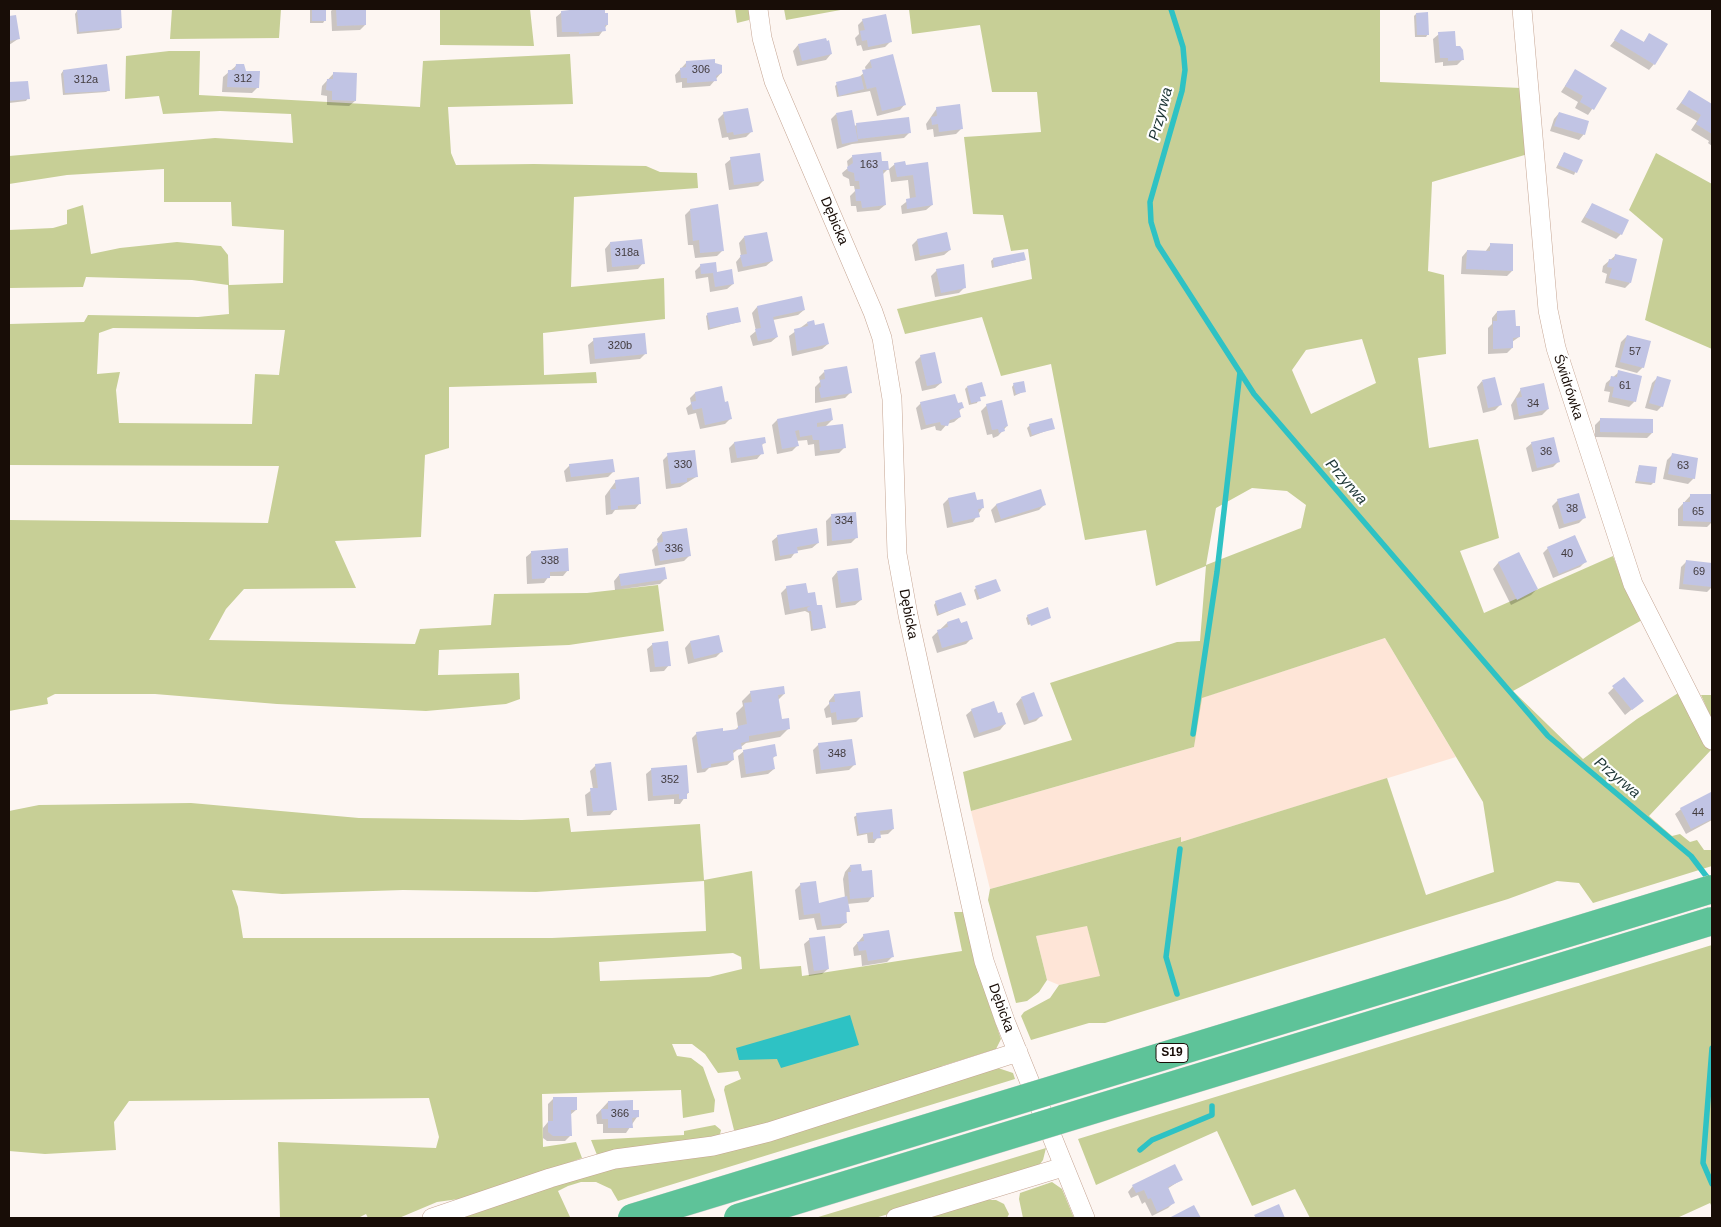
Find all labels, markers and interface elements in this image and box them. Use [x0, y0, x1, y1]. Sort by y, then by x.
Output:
house number: 306 [692, 63, 710, 77]
house number: 312 [234, 72, 252, 86]
house number: 312a [74, 73, 98, 87]
water label: Przyrwa [1145, 86, 1177, 142]
house number: 163 [860, 158, 878, 172]
street label: Dębicka [816, 194, 852, 248]
house number: 318a [615, 246, 639, 260]
house number: 320b [608, 339, 632, 353]
house number: 57 [1629, 345, 1641, 359]
street label: Świdrówka [1550, 352, 1586, 422]
house number: 61 [1619, 379, 1631, 393]
house number: 34 [1527, 397, 1539, 411]
house number: 36 [1540, 445, 1552, 459]
water label: Przyrwa [1321, 456, 1371, 508]
house number: 330 [674, 458, 692, 472]
house number: 63 [1677, 459, 1689, 473]
house number: 38 [1566, 502, 1578, 516]
house number: 65 [1692, 505, 1704, 519]
house number: 334 [835, 514, 853, 528]
house number: 336 [665, 542, 683, 556]
house number: 40 [1561, 547, 1573, 561]
house number: 338 [541, 554, 559, 568]
house number: 69 [1693, 565, 1705, 579]
street label: Dębicka [895, 588, 921, 640]
house number: 348 [828, 747, 846, 761]
water label: Przyrwa [1590, 754, 1644, 802]
house number: 352 [661, 773, 679, 787]
house number: 44 [1692, 806, 1704, 820]
street label: Dębicka [984, 981, 1018, 1035]
road number: S19 [1156, 1044, 1188, 1062]
house number: 366 [611, 1107, 629, 1121]

